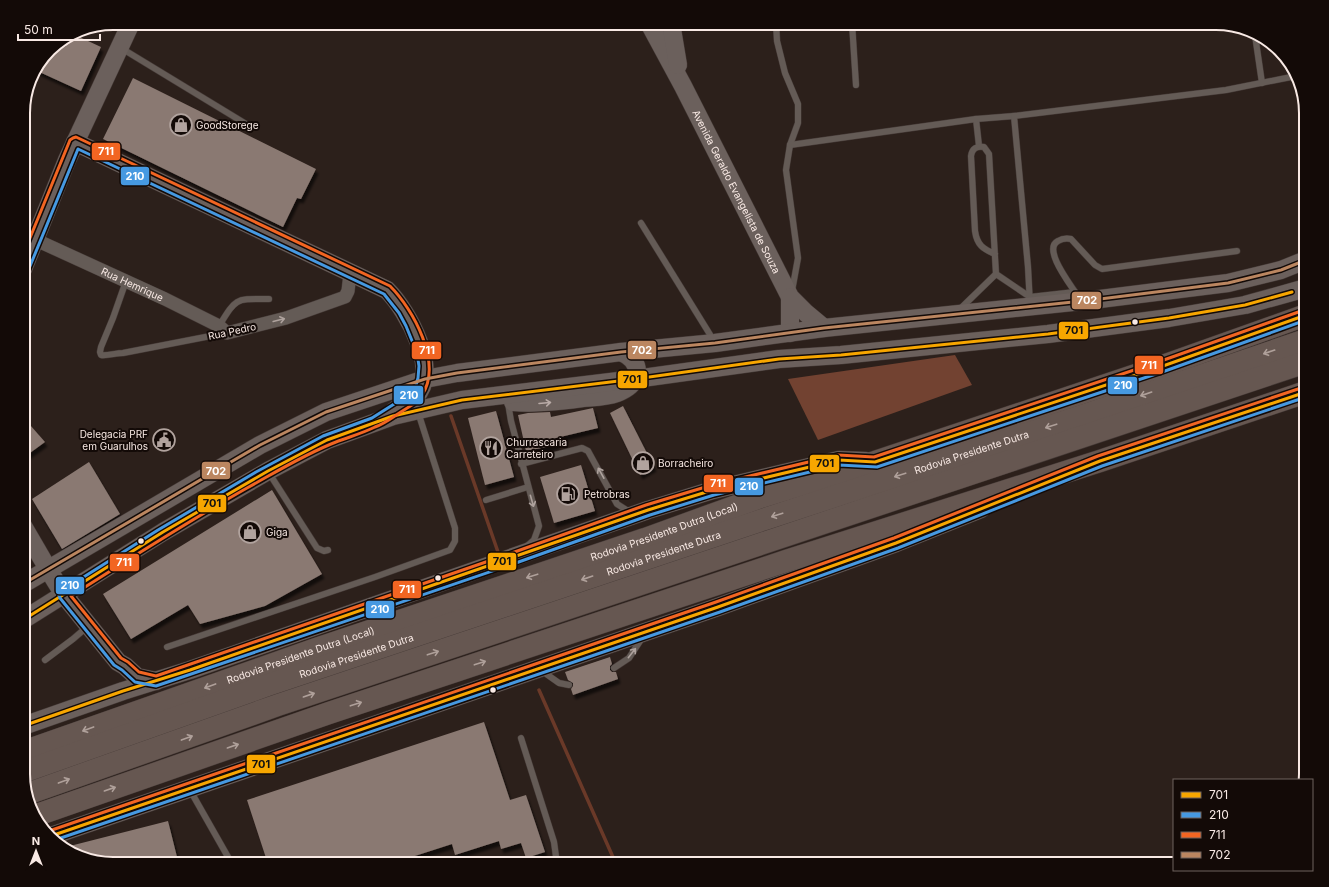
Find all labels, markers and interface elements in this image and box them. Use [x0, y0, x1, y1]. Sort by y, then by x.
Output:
scale bar [18, 16, 100, 42]
text: 50 m [24, 22, 53, 37]
street label: Avenida Geraldo Evangelista de Souza [690, 108, 783, 275]
shop icon: GoodStorege [168, 112, 194, 138]
place label: GoodStorege [196, 119, 259, 131]
line badge: 711 [91, 142, 121, 161]
text: 711 [98, 144, 114, 158]
line badge: 210 [120, 166, 150, 186]
text: 210 [125, 169, 145, 183]
street label: Rua Hemrique [99, 265, 166, 304]
line badge: 702 [1071, 291, 1102, 310]
text: 702 [1077, 293, 1097, 307]
one-way arrow [272, 316, 285, 324]
unlabelled marker [1130, 317, 1140, 327]
street label: Rua Pedro [207, 320, 257, 342]
line badge: 701 [1058, 321, 1089, 340]
text: 701 [1065, 323, 1083, 337]
line badge: 702 [627, 340, 657, 360]
line badge: 711 [411, 341, 442, 360]
text: 711 [419, 343, 435, 357]
text: 702 [632, 343, 652, 357]
one-way arrow [1263, 349, 1275, 357]
line badge: 711 [1134, 355, 1164, 375]
text: 711 [1141, 358, 1157, 372]
line badge: 701 [617, 370, 648, 389]
text: 701 [623, 372, 641, 386]
line badge: 210 [1107, 376, 1138, 395]
text: 210 [1113, 378, 1133, 392]
line badge: 210 [393, 385, 424, 405]
text: 210 [399, 388, 419, 402]
one-way arrow [1140, 391, 1152, 399]
one-way arrow [538, 399, 551, 406]
one-way arrow [1044, 423, 1057, 430]
public building icon: Delegacia PRF em Guarulhos [151, 427, 177, 453]
place label: Delegacia PRF em Guarulhos [80, 428, 148, 452]
street label: Rodovia Presidente Dutra [913, 428, 1030, 476]
restaurant icon: Churrascaria Carreteiro [478, 435, 504, 461]
place label: Churrascaria Carreteiro [506, 436, 567, 460]
shop icon: Borracheiro [630, 450, 656, 476]
line badge: 701 [809, 454, 840, 473]
text: 701 [816, 456, 834, 470]
place label: Borracheiro [658, 457, 713, 469]
line badge: 702 [201, 461, 231, 480]
text: 702 [206, 464, 226, 478]
one-way arrow [596, 468, 604, 480]
one-way arrow [894, 472, 907, 479]
line badge: 711 [703, 474, 734, 493]
text: 711 [710, 476, 726, 490]
line badge: 210 [734, 477, 764, 496]
text: 210 [739, 479, 759, 493]
fuel station icon: Petrobras [555, 481, 581, 507]
place label: Petrobras [584, 488, 630, 500]
line badge: 701 [197, 494, 227, 513]
one-way arrow [528, 494, 536, 507]
text: 701 [203, 496, 221, 510]
street label: Rodovia Presidente Dutra (Local) [589, 500, 739, 562]
one-way arrow [770, 512, 783, 519]
shop icon: Giga [237, 519, 263, 545]
place label: Giga [266, 526, 288, 538]
street label: Rodovia Presidente Dutra [604, 528, 722, 578]
unlabelled marker [136, 536, 146, 546]
line badge: 701 [487, 552, 517, 571]
line badge: 711 [109, 553, 140, 572]
text: 701 [493, 554, 511, 568]
text: 711 [116, 555, 132, 569]
unlabelled marker [433, 573, 443, 583]
one-way arrow [527, 573, 539, 581]
one-way arrow [581, 575, 593, 583]
line badge: 210 [55, 576, 85, 595]
text: 210 [60, 578, 80, 592]
line badge: 711 [392, 580, 422, 599]
text: 711 [399, 582, 415, 596]
line badge: 210 [365, 600, 395, 619]
text: 210 [370, 602, 390, 616]
street label: Rodovia Presidente Dutra (Local) [225, 624, 375, 686]
street label: Rodovia Presidente Dutra [297, 631, 415, 681]
one-way arrow [628, 647, 637, 658]
one-way arrow [426, 649, 438, 657]
one-way arrow [473, 659, 486, 666]
one-way arrow [204, 683, 217, 690]
unlabelled marker [488, 685, 498, 695]
one-way arrow [303, 690, 315, 698]
one-way arrow [350, 700, 363, 707]
one-way arrow [82, 726, 94, 734]
one-way arrow [180, 733, 192, 741]
one-way arrow [227, 742, 239, 750]
line badge: 701 [246, 754, 276, 774]
text: 701 [252, 757, 270, 771]
one-way arrow [58, 777, 71, 784]
legend [1173, 779, 1313, 871]
one-way arrow [104, 785, 116, 793]
text: 701 [1209, 787, 1228, 802]
text: 210 [1209, 807, 1229, 822]
text: 711 [1209, 827, 1226, 842]
north arrow [16, 831, 56, 871]
text: N [32, 834, 40, 848]
text: 702 [1209, 847, 1231, 862]

